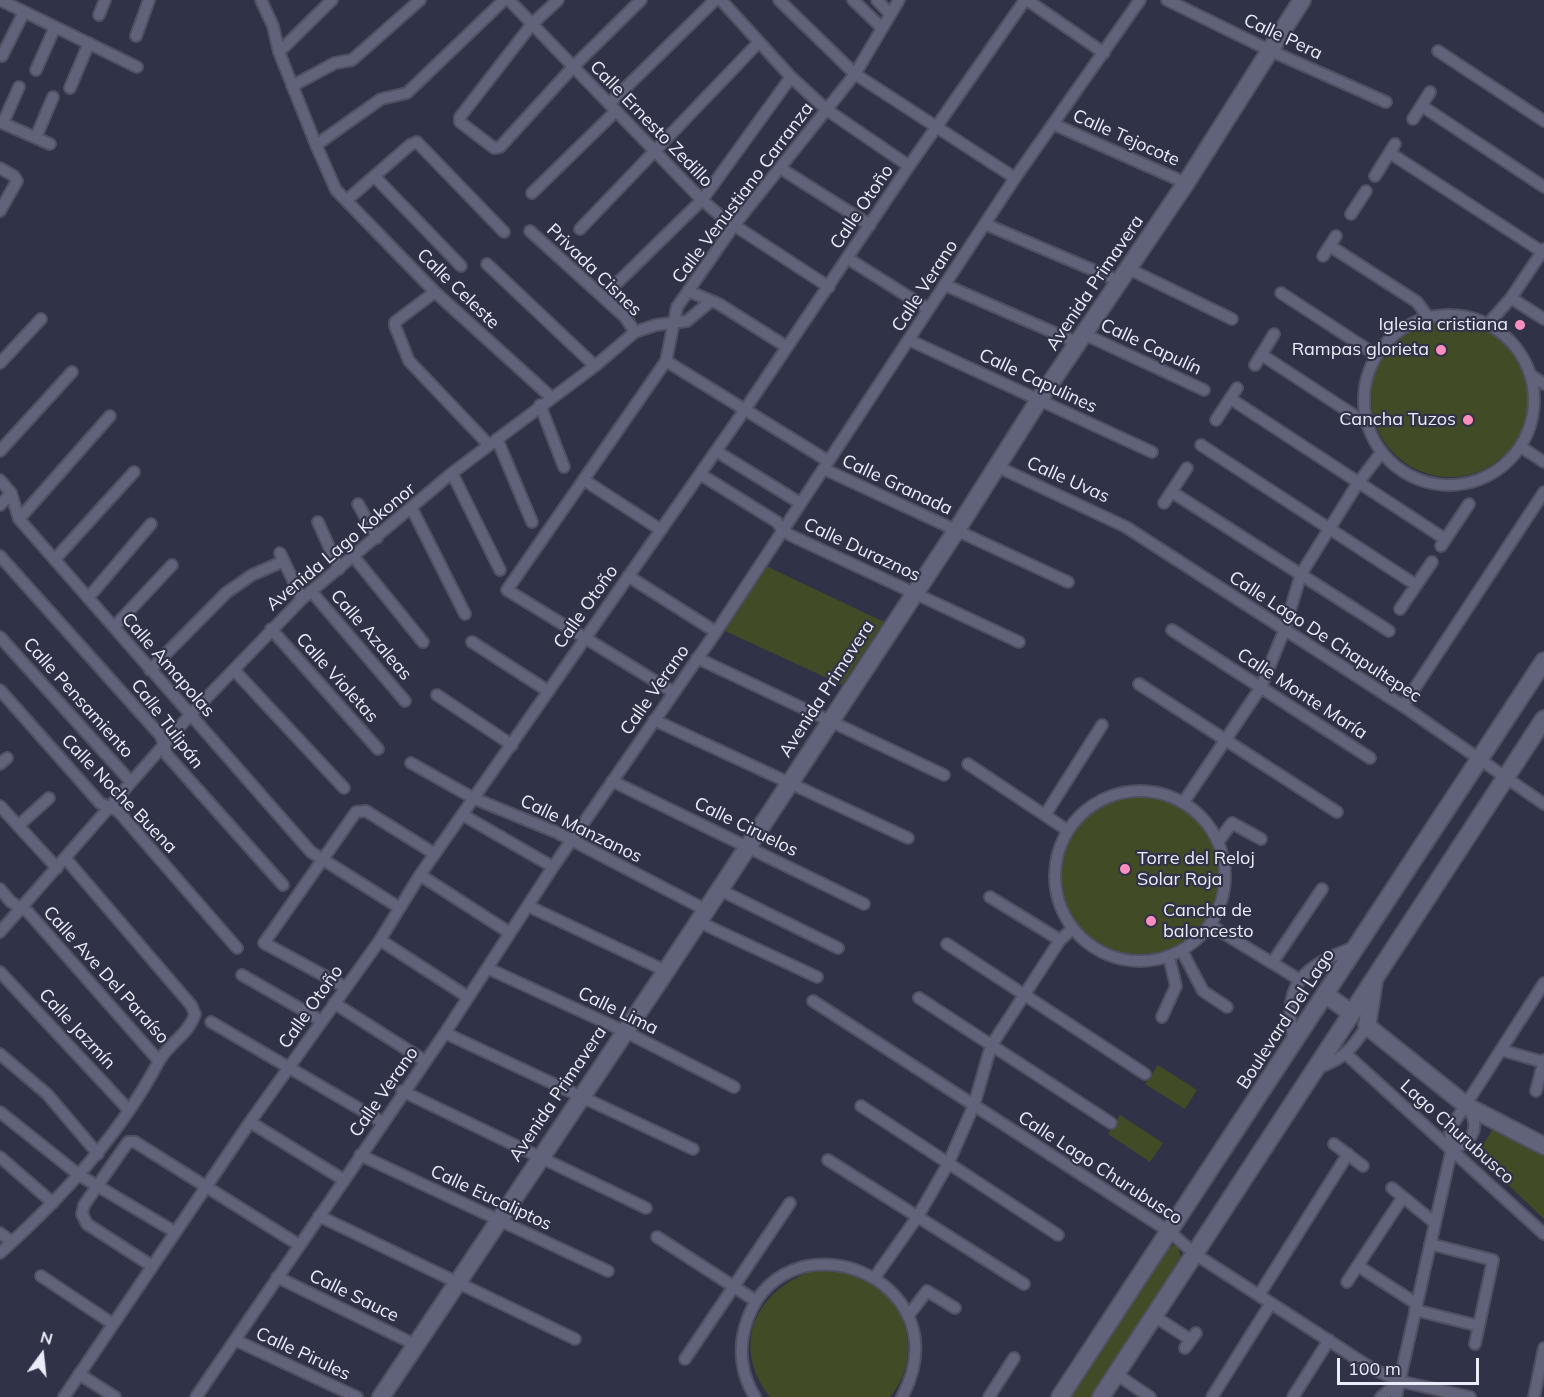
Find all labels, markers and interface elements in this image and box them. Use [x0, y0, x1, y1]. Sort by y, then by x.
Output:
street label: Calle Pera [1240, 9, 1326, 65]
street label: Calle Ernesto Zedillo [585, 56, 717, 192]
street label: Calle Venustiano Carranza [668, 98, 818, 288]
street label: Calle Tejocote [1069, 105, 1183, 171]
street label: Calle Otoño [826, 161, 898, 253]
street label: Avenida Primavera [1042, 211, 1148, 355]
street label: Privada Cisnes [542, 219, 646, 321]
street label: Calle Verano [887, 236, 963, 336]
street label: Calle Celeste [412, 244, 504, 334]
street label: Calle Capulín [1097, 314, 1205, 380]
place label: Iglesia cristiana [1378, 314, 1508, 336]
marker: Iglesia cristiana [1513, 318, 1527, 332]
place label: Rampas glorieta [1292, 339, 1429, 361]
marker: Rampas glorieta [1434, 343, 1448, 357]
street label: Calle Capulines [976, 344, 1100, 418]
place label: Cancha Tuzos [1339, 409, 1456, 431]
marker: Cancha Tuzos [1461, 413, 1475, 427]
street label: Calle Granada [838, 450, 956, 520]
street label: Calle Uvas [1023, 452, 1113, 508]
street label: Avenida Lago Kokonor [262, 478, 420, 616]
street label: Calle Duraznos [800, 514, 924, 586]
street label: Calle Otoño [549, 561, 623, 653]
street label: Calle Lago De Chapultepec [1225, 567, 1425, 707]
street label: Calle Azaleas [326, 585, 416, 685]
street label: Calle Amapolas [117, 609, 219, 721]
street label: Avenida Primavera [775, 617, 879, 761]
street label: Calle Violetas [291, 629, 383, 727]
street label: Calle Pensamiento [18, 633, 138, 763]
street label: Calle Verano [616, 641, 694, 739]
street label: Calle Monte María [1233, 644, 1371, 744]
street label: Calle Tulipán [126, 675, 208, 773]
street label: Calle Noche Buena [57, 730, 181, 858]
street label: Calle Manzanos [517, 790, 645, 868]
street label: Calle Ciruelos [691, 793, 801, 861]
place label: Torre del Reloj Solar Roja [1137, 848, 1255, 890]
marker: Torre del Reloj Solar Roja [1118, 862, 1132, 876]
place label: Cancha de baloncesto [1163, 900, 1254, 942]
street label: Calle Ave Del Paraíso [39, 902, 173, 1048]
marker: Cancha de baloncesto [1144, 914, 1158, 928]
street label: Boulevard Del Lago [1233, 945, 1339, 1093]
street label: Calle Otoño [274, 961, 348, 1053]
street label: Calle Lima [574, 982, 662, 1040]
street label: Calle Jazmín [34, 984, 120, 1074]
street label: Avenida Primavera [505, 1022, 611, 1166]
street label: Calle Verano [345, 1043, 423, 1141]
street label: Lago Churubusco [1396, 1075, 1518, 1189]
street label: Calle Lago Churubusco [1014, 1107, 1186, 1229]
street label: Calle Eucaliptos [427, 1160, 555, 1236]
street label: Calle Sauce [306, 1265, 402, 1327]
street label: Calle Pirules [252, 1323, 354, 1385]
north arrow [12, 1325, 72, 1385]
text: N [38, 1326, 55, 1349]
scale bar [1340, 1346, 1482, 1384]
text: 100 m [1348, 1357, 1401, 1380]

